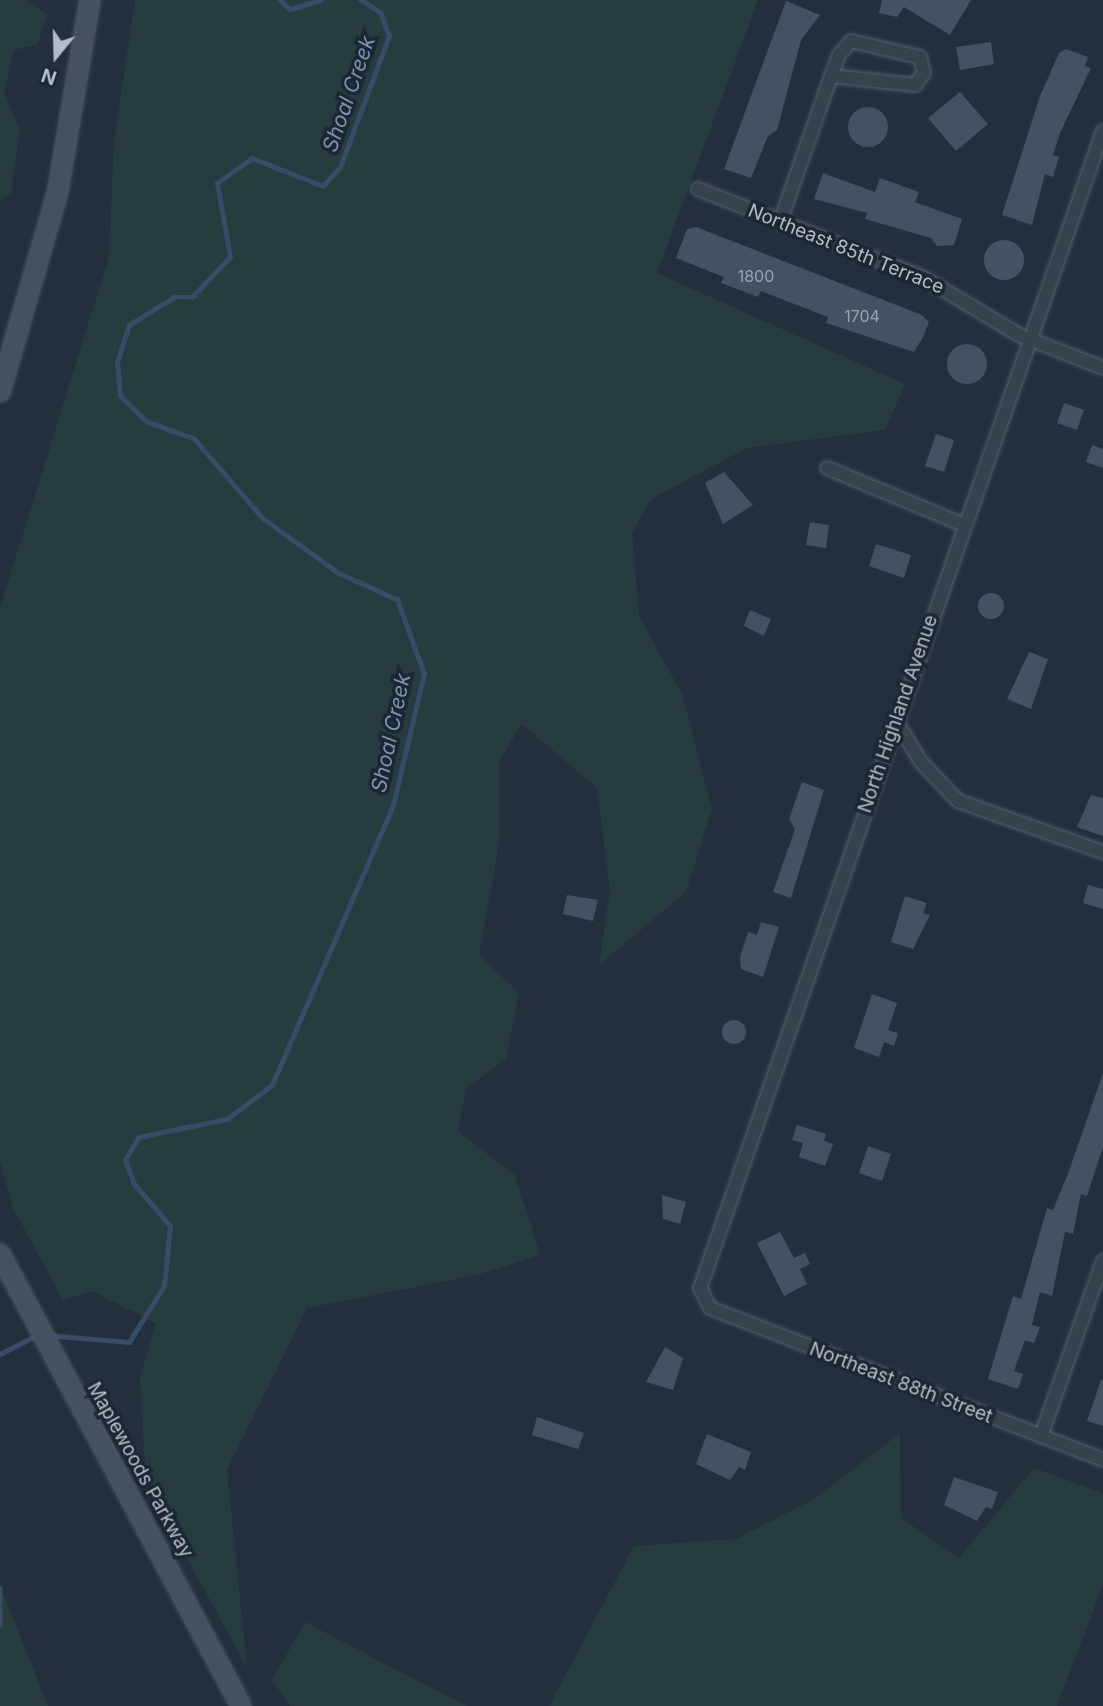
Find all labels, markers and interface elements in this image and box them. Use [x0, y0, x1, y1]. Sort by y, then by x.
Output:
north arrow [21, 21, 91, 91]
water label: Shoal Creek [317, 33, 381, 155]
text: N [38, 63, 60, 90]
street label: Northeast 85th Terrace [745, 199, 947, 299]
house number: 1800 [738, 266, 774, 286]
house number: 1704 [844, 306, 880, 326]
street label: North Highland Avenue [853, 612, 943, 816]
water label: Shoal Creek [366, 671, 416, 795]
street label: Northeast 88th Street [806, 1338, 996, 1428]
street label: Maplewoods Parkway [82, 1378, 198, 1562]

